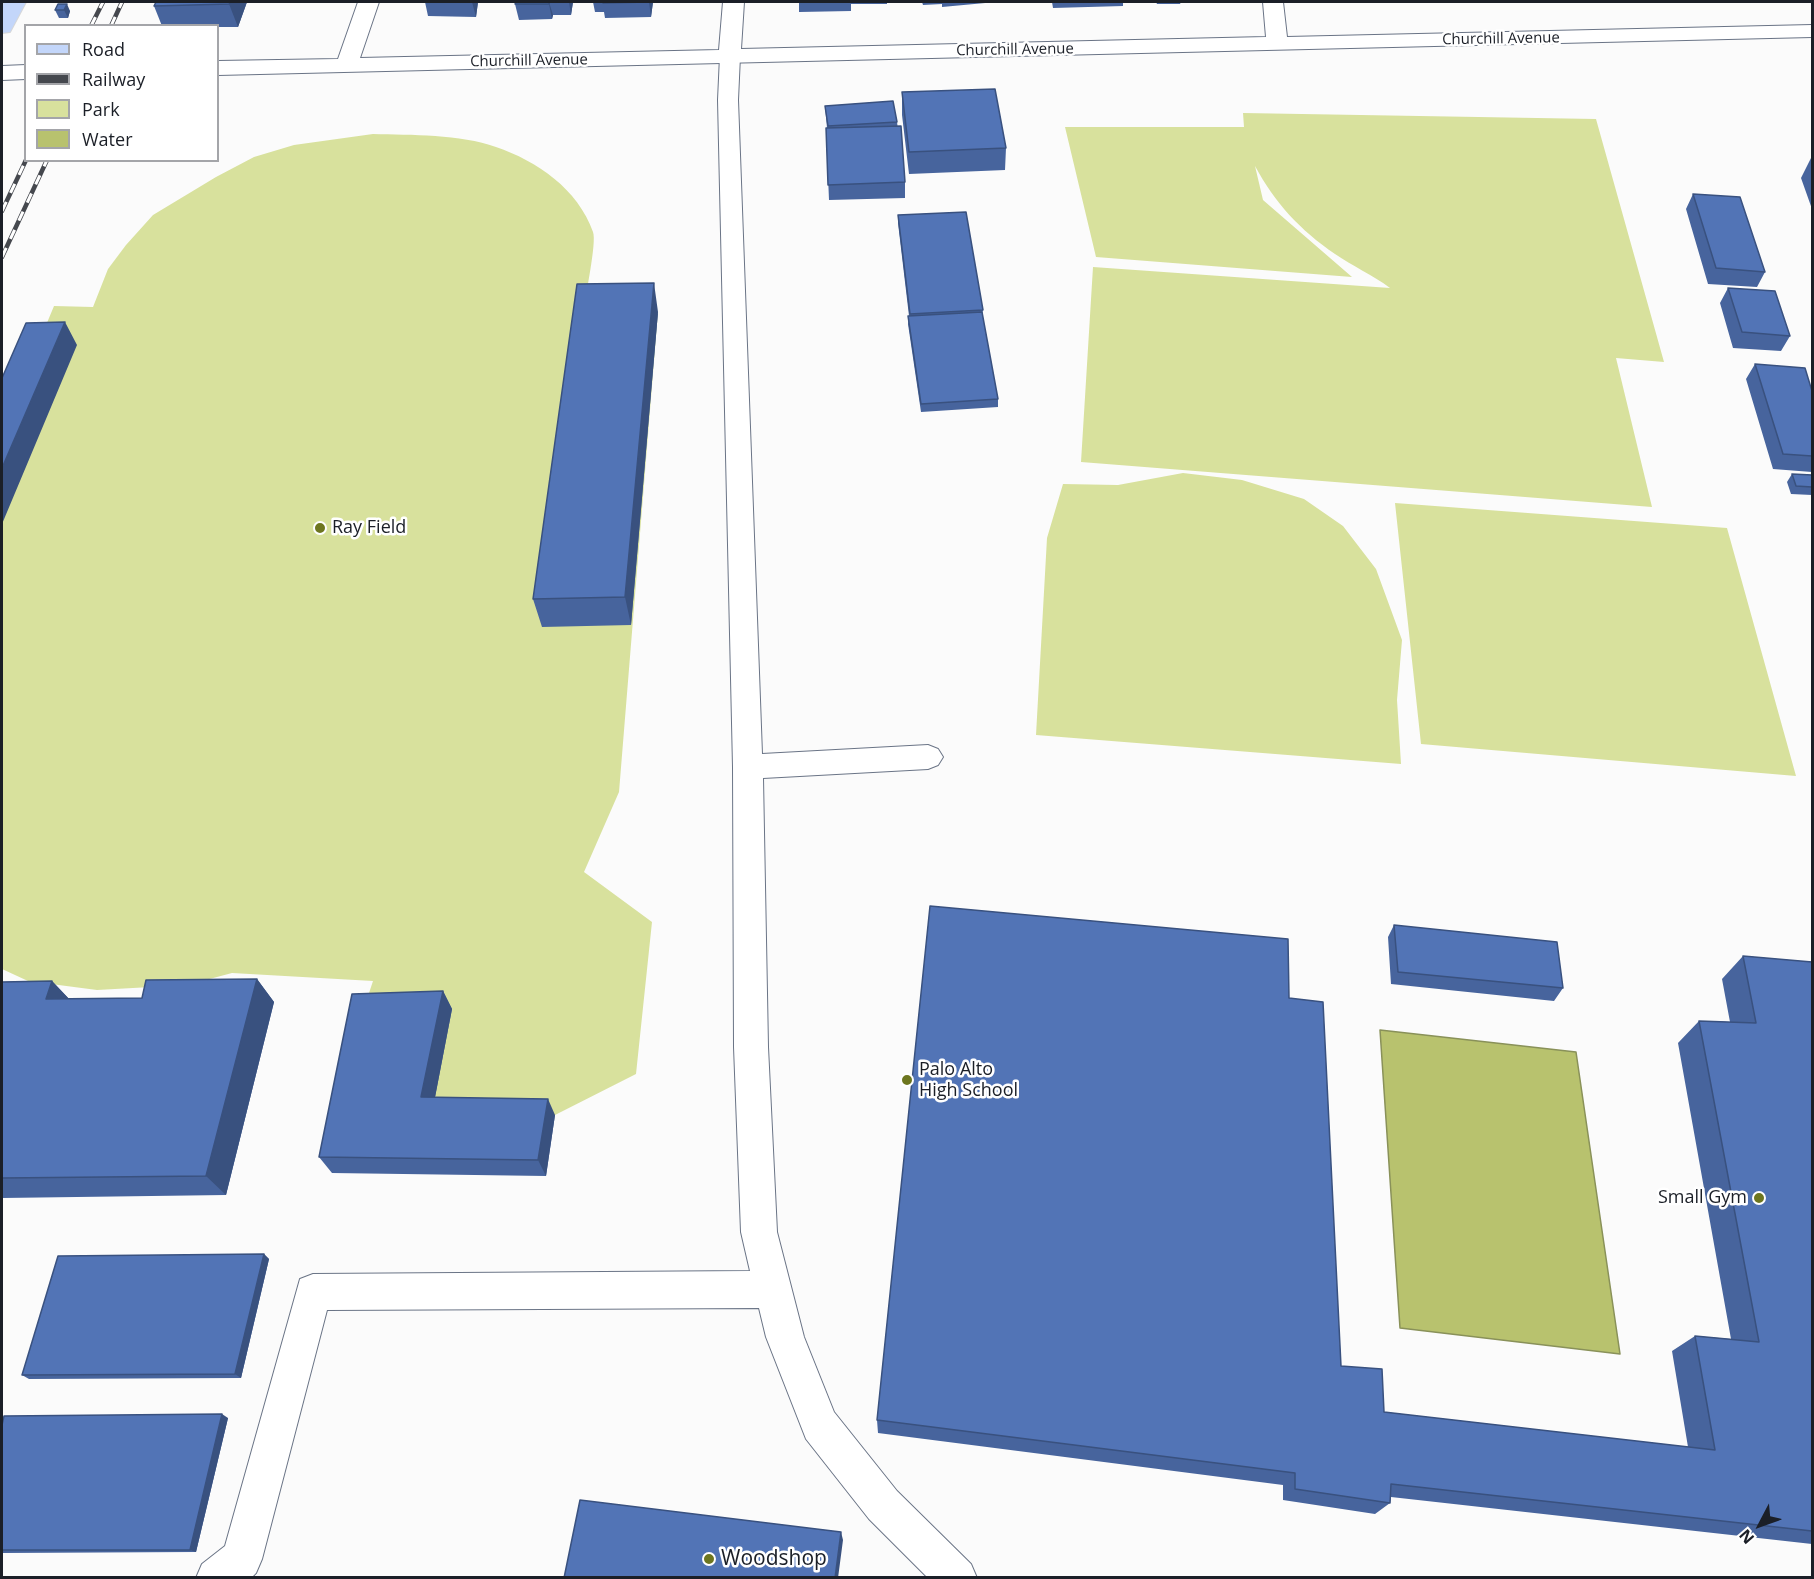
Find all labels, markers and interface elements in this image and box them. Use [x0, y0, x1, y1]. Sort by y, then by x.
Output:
legend [24, 24, 219, 162]
street label: Churchill Avenue [1442, 29, 1560, 49]
text: Road [82, 37, 125, 61]
street label: Churchill Avenue [956, 40, 1074, 60]
street label: Churchill Avenue [470, 51, 588, 71]
text: Railway [82, 67, 145, 91]
text: Park [82, 97, 120, 121]
text: Water [82, 127, 133, 151]
place label: Ray Field [332, 517, 406, 539]
marker: Ray Field [313, 521, 327, 535]
place label: Palo Alto High School [919, 1059, 1018, 1102]
marker: Palo Alto High School [900, 1073, 914, 1087]
place label: Small Gym [1658, 1187, 1747, 1209]
marker: Small Gym [1752, 1191, 1766, 1205]
north arrow [1730, 1495, 1790, 1555]
text: N [1734, 1525, 1759, 1549]
place label: Woodshop [721, 1546, 827, 1572]
marker: Woodshop [702, 1552, 716, 1566]

